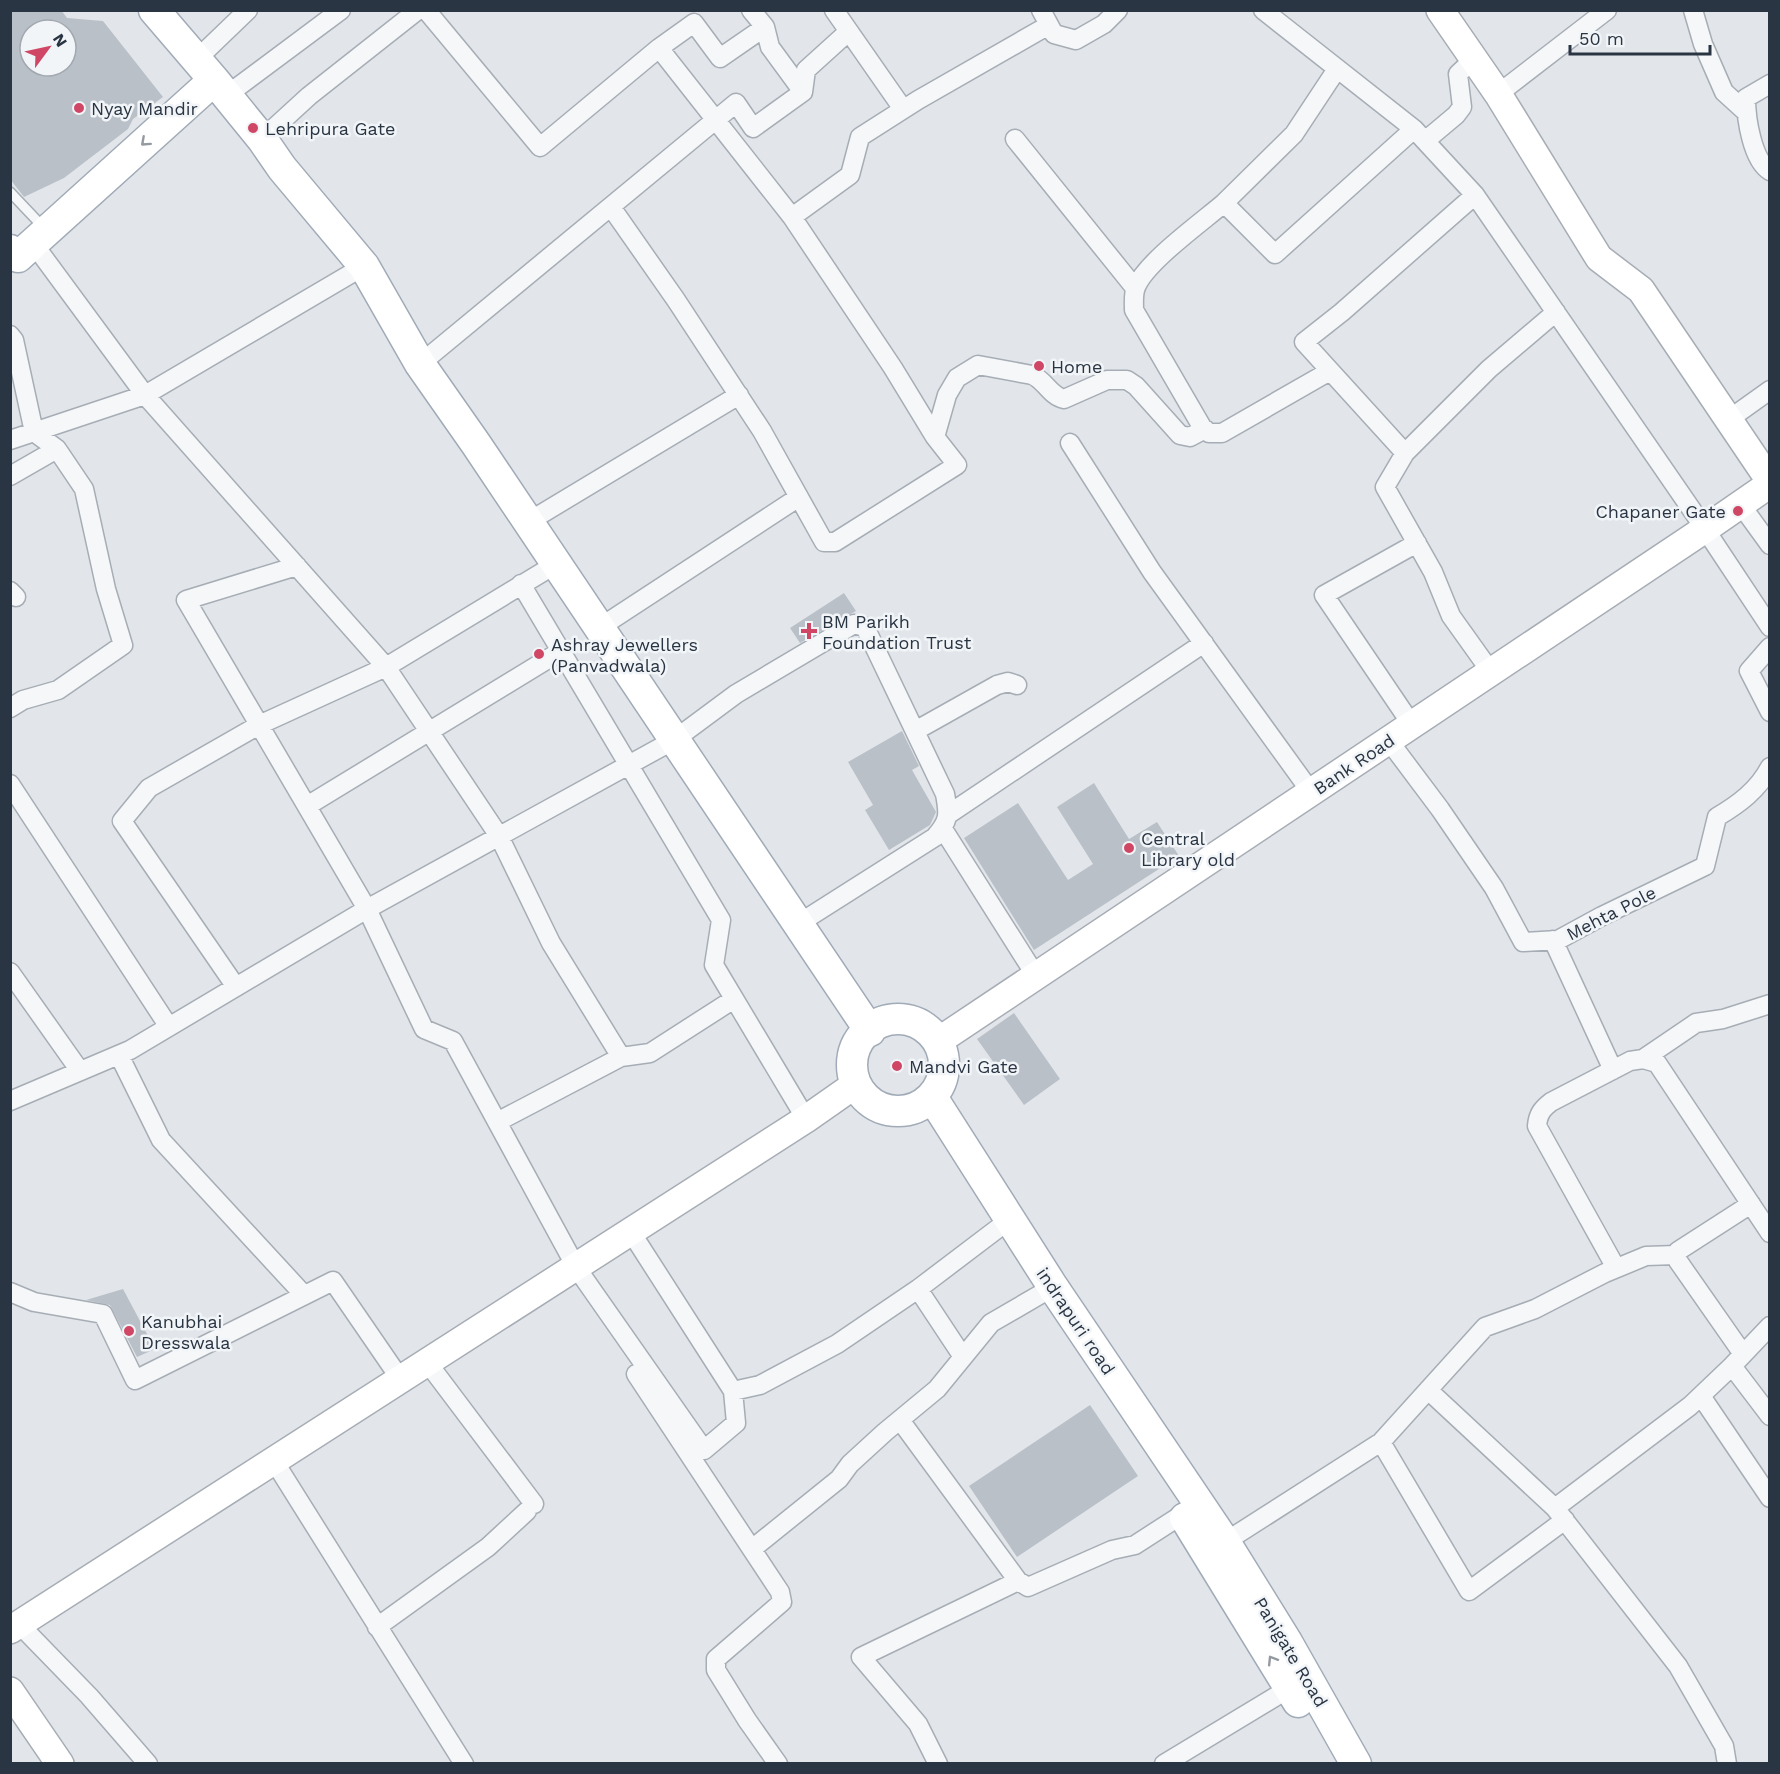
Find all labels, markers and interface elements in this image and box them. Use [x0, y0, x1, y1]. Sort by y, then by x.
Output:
north arrow [18, 18, 78, 78]
scale bar [1570, 18, 1710, 56]
text: 50 m [1579, 28, 1624, 49]
text: N [49, 30, 71, 50]
place label: Nyay Mandir [91, 98, 198, 119]
marker: Nyay Mandir [72, 101, 86, 115]
place label: Lehripura Gate [265, 118, 395, 139]
marker: Lehripura Gate [246, 121, 260, 135]
one-way arrow [141, 135, 151, 146]
place label: Home [1051, 356, 1102, 377]
marker: Home [1032, 359, 1046, 373]
place label: Chapaner Gate [1595, 501, 1726, 522]
marker: Chapaner Gate [1731, 504, 1745, 518]
place label: BM Parikh Foundation Trust [822, 611, 972, 653]
marker: BM Parikh Foundation Trust [800, 622, 818, 640]
place label: Ashray Jewellers (Panvadwala) [551, 634, 698, 676]
marker: Ashray Jewellers (Panvadwala) [532, 647, 546, 661]
street label: Bank Road [1310, 729, 1398, 799]
place label: Central Library old [1141, 828, 1235, 870]
marker: Central Library old [1122, 841, 1136, 855]
street label: Mehta Pole [1563, 881, 1659, 945]
place label: Mandvi Gate [909, 1056, 1018, 1077]
marker: Mandvi Gate [890, 1059, 904, 1073]
street label: indrapuri road [1032, 1264, 1120, 1378]
place label: Kanubhai Dresswala [141, 1311, 231, 1353]
marker: Kanubhai Dresswala [122, 1324, 136, 1338]
street label: Panigate Road [1250, 1593, 1332, 1711]
one-way arrow [1268, 1656, 1280, 1666]

